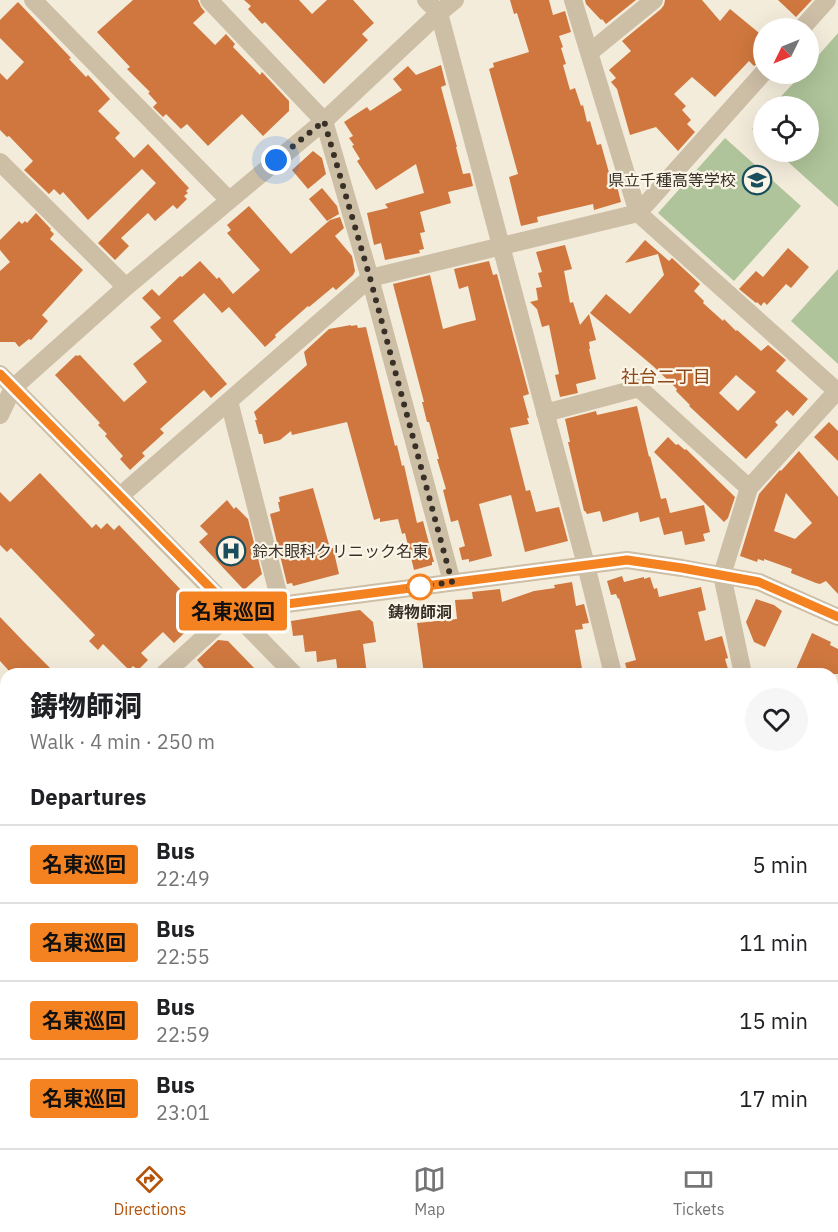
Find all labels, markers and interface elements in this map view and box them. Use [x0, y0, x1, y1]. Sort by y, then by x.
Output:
north arrow [753, 18, 819, 84]
map controls [753, 18, 819, 162]
button: locate [753, 96, 819, 162]
your location [261, 145, 291, 175]
school or university icon: 県立千種高等学校 [741, 164, 773, 196]
place label: 県立千種高等学校 [608, 170, 736, 190]
district label: 社台二丁目 [621, 365, 711, 388]
hospital icon: 鈴木眼科クリニック名東 [215, 535, 247, 567]
place label: 鈴木眼科クリニック名東 [252, 541, 428, 561]
marker: 鋳物師洞 [407, 574, 433, 600]
line badge: 名東巡回 [191, 592, 275, 630]
text: 名東巡回 [191, 597, 275, 625]
place label: 鋳物師洞 [388, 602, 452, 622]
text: 鋳物師洞 [30, 687, 142, 724]
button: heart [745, 688, 808, 751]
text: Walk · 4 min · 250 m [30, 728, 215, 755]
text: Departures [30, 782, 146, 811]
text: Bus [156, 836, 195, 865]
text: 名東巡回 [42, 850, 126, 878]
text: 5 min [752, 850, 808, 879]
text: 22:49 [156, 865, 210, 892]
text: Bus [156, 914, 195, 943]
text: 名東巡回 [42, 928, 126, 956]
text: 11 min [739, 928, 808, 957]
text: 22:55 [156, 943, 210, 970]
text: Bus [156, 992, 195, 1021]
text: 名東巡回 [42, 1006, 126, 1034]
text: 15 min [739, 1006, 808, 1035]
text: 22:59 [156, 1021, 210, 1048]
text: Bus [156, 1070, 195, 1099]
text: 名東巡回 [42, 1084, 126, 1112]
text: 17 min [739, 1084, 808, 1113]
text: 23:01 [156, 1099, 210, 1126]
tab: Directions [113, 1163, 186, 1219]
tab: Map [413, 1163, 446, 1219]
tab: Tickets [673, 1163, 725, 1219]

